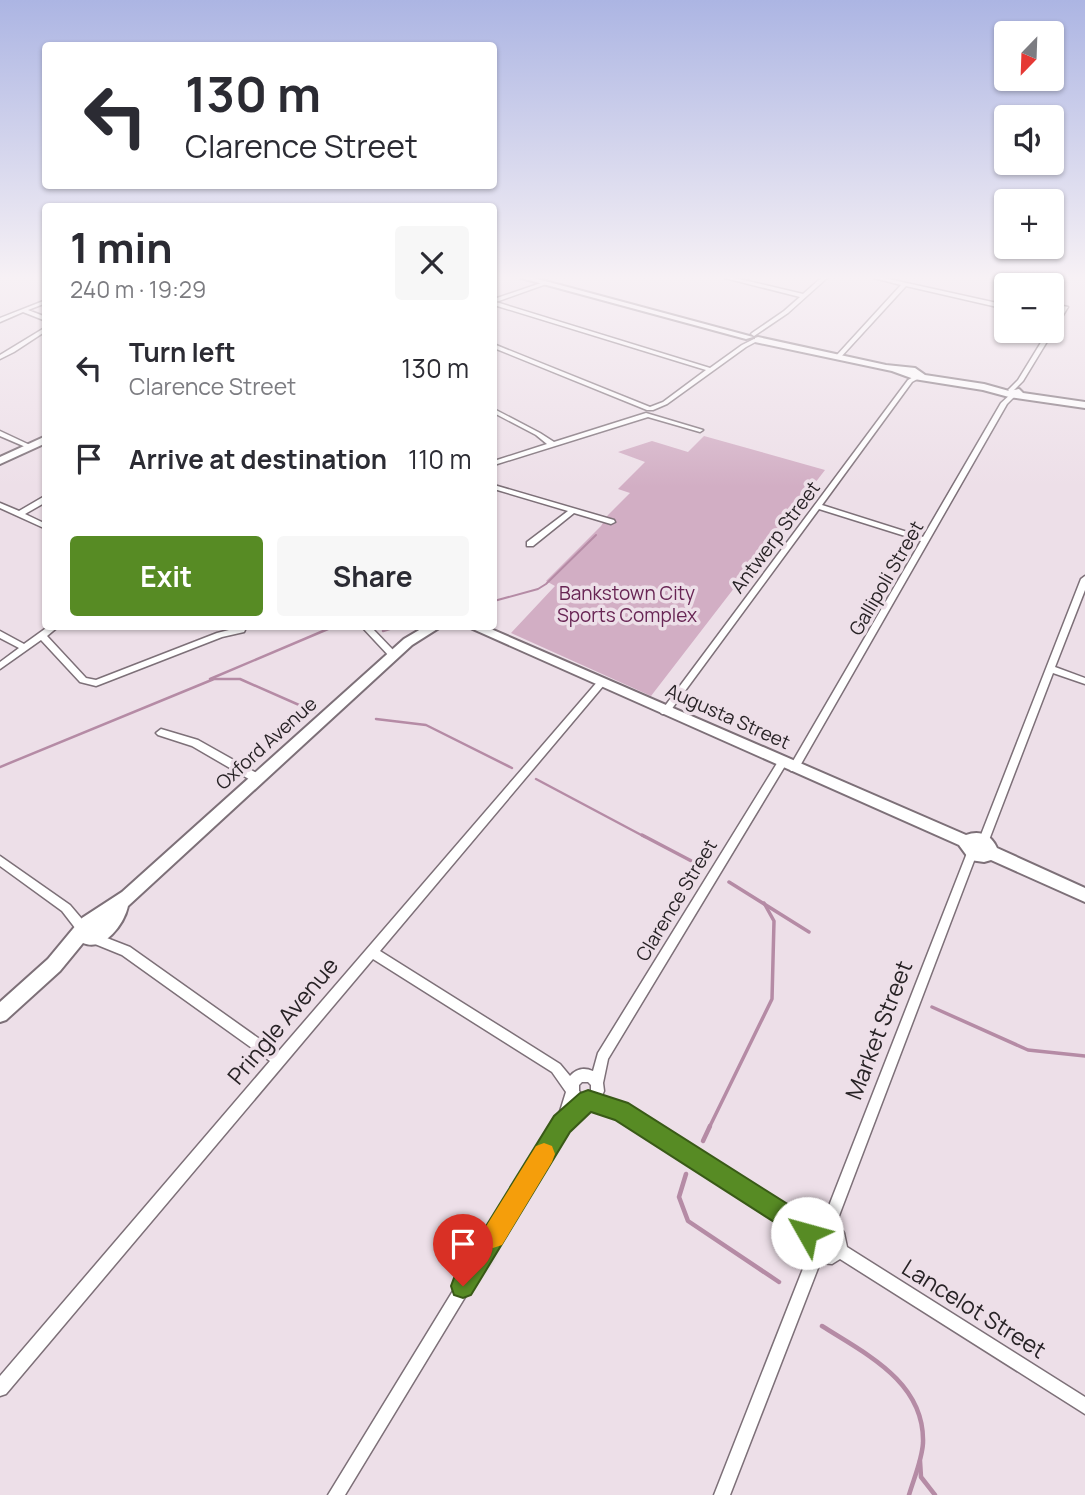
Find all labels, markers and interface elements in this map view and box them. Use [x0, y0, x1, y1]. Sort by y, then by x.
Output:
north arrow [994, 21, 1064, 91]
map controls [994, 21, 1064, 343]
text: 130 m [185, 60, 321, 127]
icon: left [70, 70, 161, 161]
button: sound [994, 105, 1064, 175]
text: Clarence Street [185, 124, 418, 168]
button: + [994, 189, 1064, 259]
text: 1 min [70, 218, 173, 276]
button: close [395, 226, 469, 300]
text: 240 m · 19:29 [70, 273, 206, 305]
button: − [994, 273, 1064, 343]
text: Turn left [129, 334, 236, 370]
icon: left [70, 349, 108, 387]
text: 130 m [401, 350, 469, 386]
text: Clarence Street [129, 370, 296, 402]
icon: arrive [70, 440, 108, 478]
text: Arrive at destination [129, 441, 387, 477]
text: 110 m [408, 441, 471, 477]
street label: Antwerp Street [724, 476, 826, 598]
street label: Gallipoli Street [843, 516, 929, 640]
button: Exit [70, 536, 263, 616]
button: Share [277, 536, 469, 616]
park label: Bankstown City Sports Complex [557, 580, 697, 628]
street label: Augusta Street [662, 677, 794, 755]
street label: Oxford Avenue [210, 691, 322, 795]
street label: Clarence Street [629, 834, 723, 966]
street label: Pringle Avenue [220, 950, 345, 1091]
street label: Market Street [837, 956, 919, 1104]
position arrow [770, 1196, 844, 1270]
pin [433, 1214, 493, 1286]
icon: arrive [444, 1225, 482, 1263]
street label: Lancelot Street [896, 1251, 1053, 1365]

